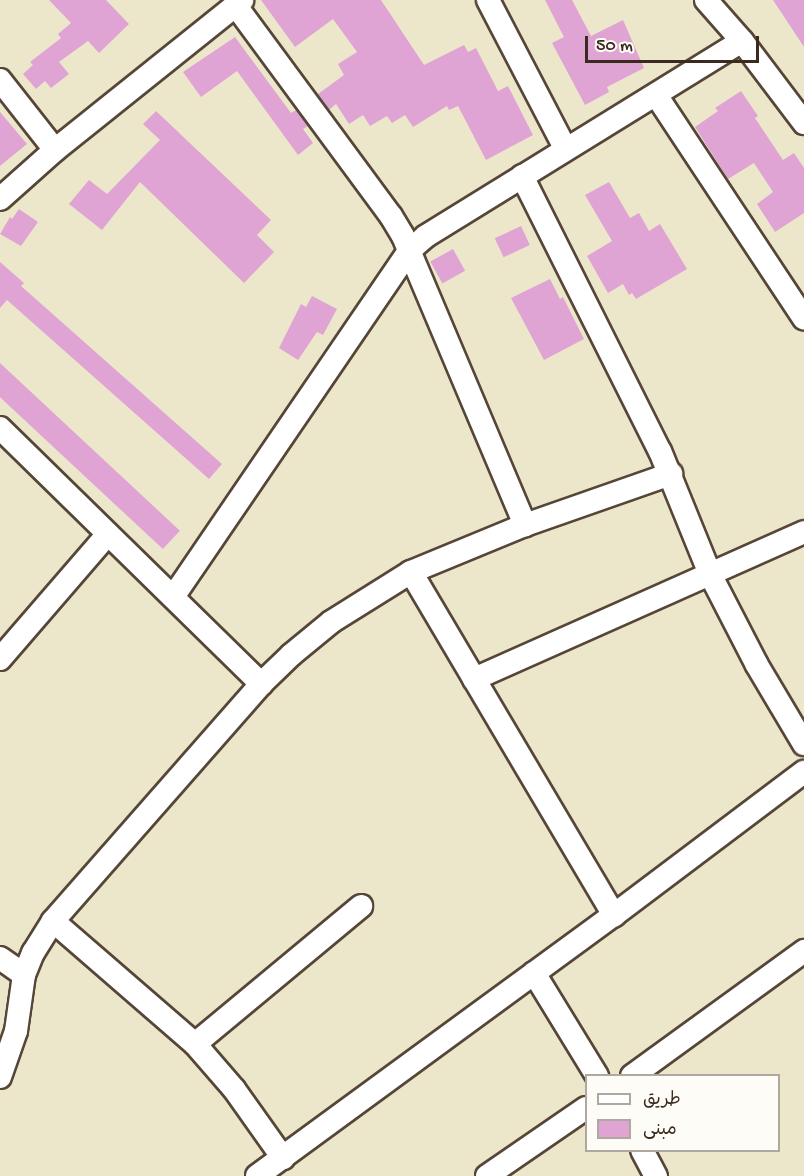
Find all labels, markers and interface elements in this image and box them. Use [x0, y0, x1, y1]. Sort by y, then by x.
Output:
scale bar [588, 24, 762, 62]
text: 50 m [596, 36, 633, 57]
legend [585, 1074, 780, 1152]
text: طريق [643, 1090, 681, 1111]
text: مبنى [643, 1120, 677, 1141]

